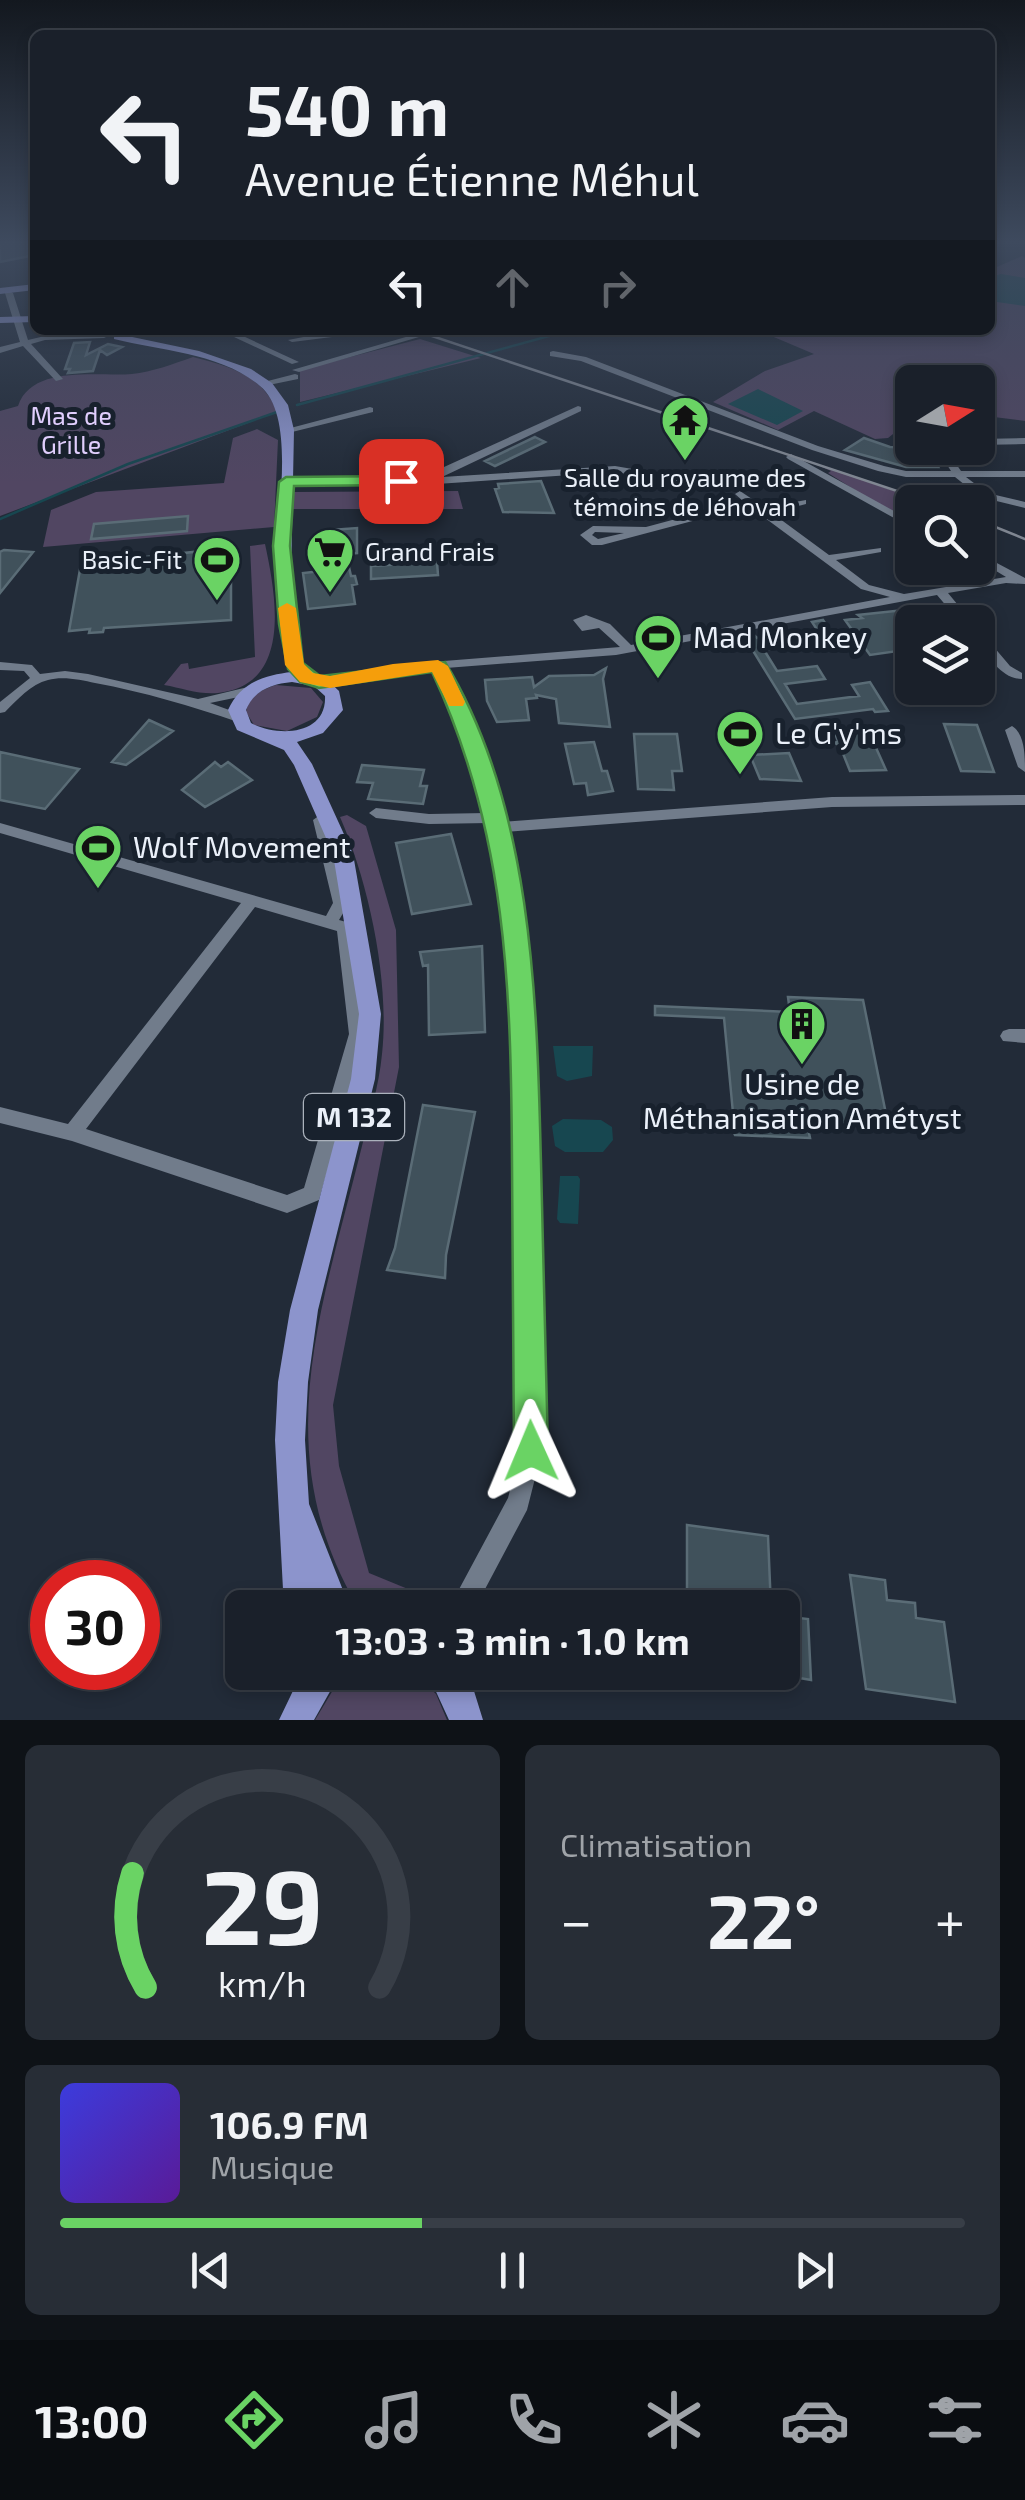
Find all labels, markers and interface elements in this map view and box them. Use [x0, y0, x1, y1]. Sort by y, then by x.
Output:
text: 540 m [245, 66, 449, 150]
icon: left [80, 70, 210, 200]
text: Avenue Étienne Méhul [245, 151, 699, 205]
icon: left [380, 260, 435, 315]
icon: ahead [485, 260, 540, 315]
icon: right [590, 260, 645, 315]
north arrow [895, 365, 995, 465]
map controls [895, 365, 995, 705]
temple icon: Salle du royaume des témoins de Jéhovah [659, 394, 711, 462]
park label: Mas de Grille [30, 400, 112, 459]
pin [359, 439, 444, 524]
icon: arrive [374, 454, 429, 509]
place label: Salle du royaume des témoins de Jéhovah [564, 462, 806, 521]
button: search [895, 485, 995, 585]
supermarket icon: Grand Frais [304, 526, 356, 594]
sports icon: Basic-Fit [191, 534, 243, 602]
place label: Grand Frais [365, 536, 495, 566]
place label: Basic-Fit [82, 544, 182, 574]
button: layers [895, 605, 995, 705]
sports icon: Mad Monkey [632, 612, 684, 680]
place label: Mad Monkey [693, 618, 867, 654]
sports icon: Le G'y'ms [714, 708, 766, 776]
place label: Le G'y'ms [775, 714, 902, 750]
sports icon: Wolf Movement [72, 822, 124, 890]
place label: Wolf Movement [133, 828, 351, 864]
building icon: Usine de Méthanisation Amétyst [776, 998, 828, 1066]
place label: Usine de Méthanisation Amétyst [643, 1065, 961, 1135]
road number: M 132 [304, 1094, 404, 1140]
position arrow [479, 1399, 583, 1503]
speed limit sign: 30 [30, 1560, 160, 1690]
text: 13:03 · 3 min · 1.0 km [335, 1617, 690, 1663]
text: Climatisation [560, 1825, 752, 1863]
text: 29 [202, 1841, 323, 1966]
text: 22° [707, 1874, 820, 1964]
text: − [560, 1886, 592, 1952]
text: + [935, 1886, 965, 1952]
text: km/h [218, 1961, 307, 2004]
text: 106.9 FM [210, 2101, 369, 2147]
text: Musique [210, 2147, 334, 2185]
icon: previous [183, 2243, 238, 2298]
icon: pause [485, 2243, 540, 2298]
icon: next [787, 2243, 842, 2298]
icon: directions [219, 2385, 289, 2455]
icon: music [359, 2385, 429, 2455]
icon: phone [499, 2385, 569, 2455]
icon: climate [639, 2385, 709, 2455]
icon: car [780, 2385, 850, 2455]
icon: filters [920, 2385, 990, 2455]
text: 13:00 [35, 2393, 148, 2447]

